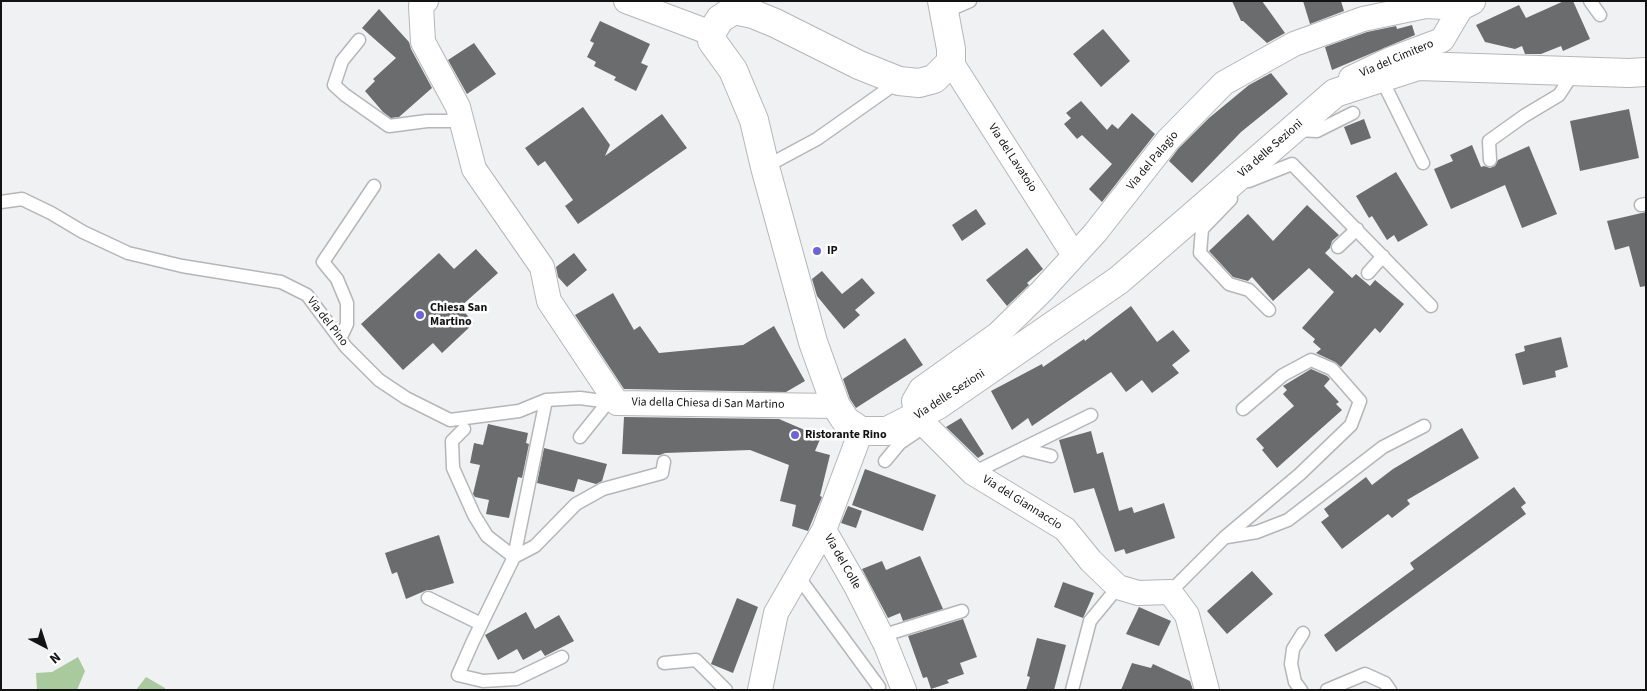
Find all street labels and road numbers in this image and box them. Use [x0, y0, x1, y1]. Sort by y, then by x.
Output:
street label: Via del Cimitero [1358, 37, 1436, 81]
street label: Via delle Sezioni [1236, 117, 1306, 181]
street label: Via del Lavatoio [985, 121, 1039, 195]
street label: Via del Palagio [1124, 129, 1182, 193]
street label: Via del Pino [303, 295, 351, 349]
street label: Via delle Sezioni [912, 367, 988, 423]
street label: Via della Chiesa di San Martino [631, 395, 785, 413]
street label: Via del Giannaccio [979, 473, 1065, 533]
street label: Via del Colle [820, 532, 864, 592]

